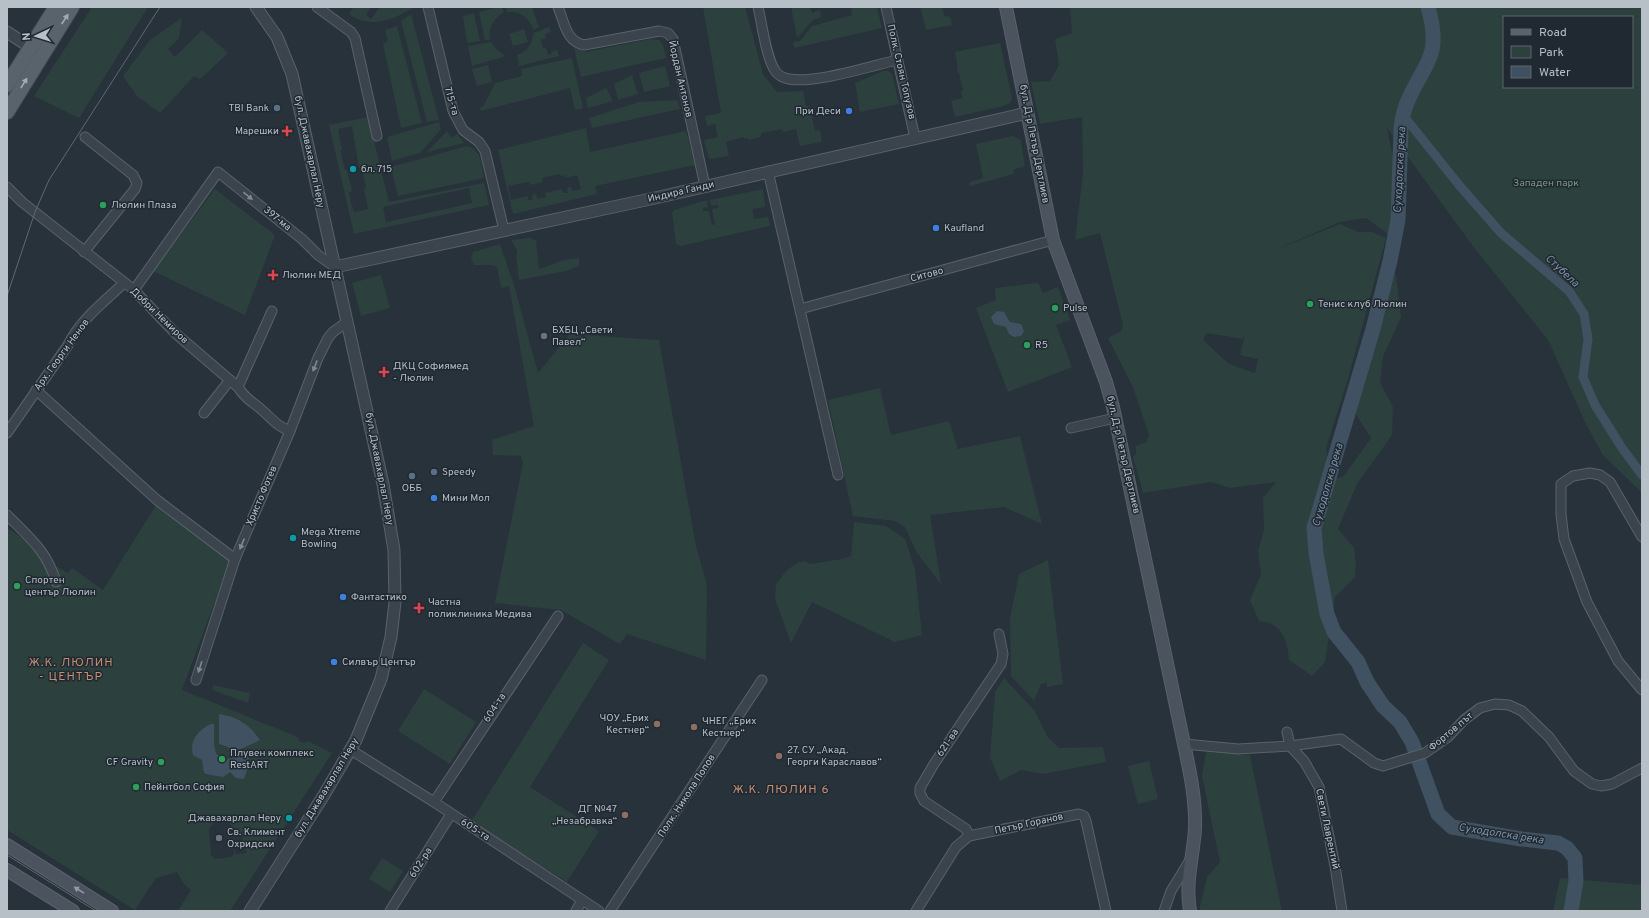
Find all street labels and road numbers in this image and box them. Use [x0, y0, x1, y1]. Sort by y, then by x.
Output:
street label: Полк. Стоян Топузов [884, 23, 918, 121]
street label: Йордан Антонов [665, 39, 695, 119]
street label: бул. Д-р Петър Дертлиев [1016, 84, 1052, 204]
street label: 715-та [441, 85, 461, 117]
street label: бул. Джавахарлал Неру [291, 95, 327, 209]
street label: Индира Ганди [646, 178, 716, 206]
street label: 397-ма [260, 204, 294, 234]
street label: Ситово [909, 264, 945, 286]
street label: Добри Немиров [127, 285, 191, 347]
street label: Арх. Георги Ненов [31, 316, 93, 394]
street label: бул. Д-р Петър Дертлиев [1103, 395, 1143, 515]
street label: бул. Джавахарлал Неру [362, 412, 396, 526]
street label: Христо Фотев [243, 464, 281, 528]
street label: 604-та [481, 691, 509, 725]
street label: Фортов път [1426, 709, 1476, 754]
street label: 621-ва [934, 726, 962, 760]
street label: бул. Джавахарлал Неру [292, 736, 362, 840]
street label: Полк. Никола Попов [655, 752, 719, 840]
street label: Свети Лаврентий [1312, 787, 1342, 871]
street label: Петър Горанов [993, 810, 1065, 838]
street label: 605-та [458, 816, 492, 844]
street label: 602-ра [407, 845, 435, 881]

